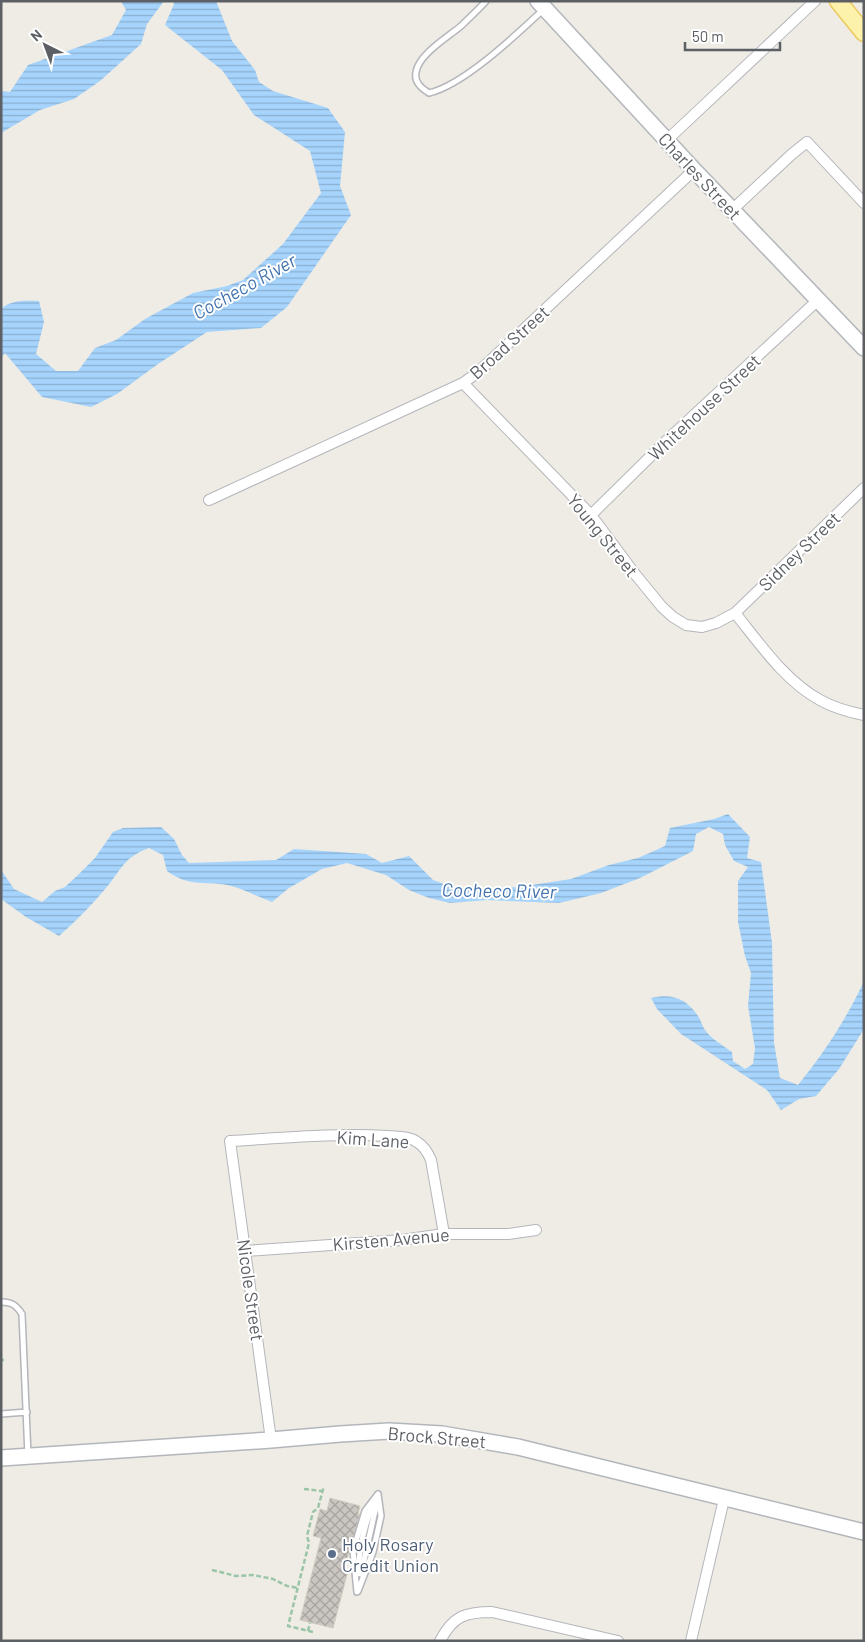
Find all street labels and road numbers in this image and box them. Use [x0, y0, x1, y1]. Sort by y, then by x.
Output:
street label: Charles Street [654, 128, 746, 224]
street label: Broad Street [465, 301, 553, 383]
street label: Whitehouse Street [643, 349, 765, 465]
street label: Young Street [563, 489, 643, 581]
street label: Sidney Street [754, 507, 844, 595]
street label: Kim Lane [336, 1125, 410, 1153]
street label: Kirsten Avenue [332, 1223, 450, 1255]
street label: Nicole Street [233, 1238, 269, 1342]
street label: Brock Street [387, 1422, 487, 1452]

